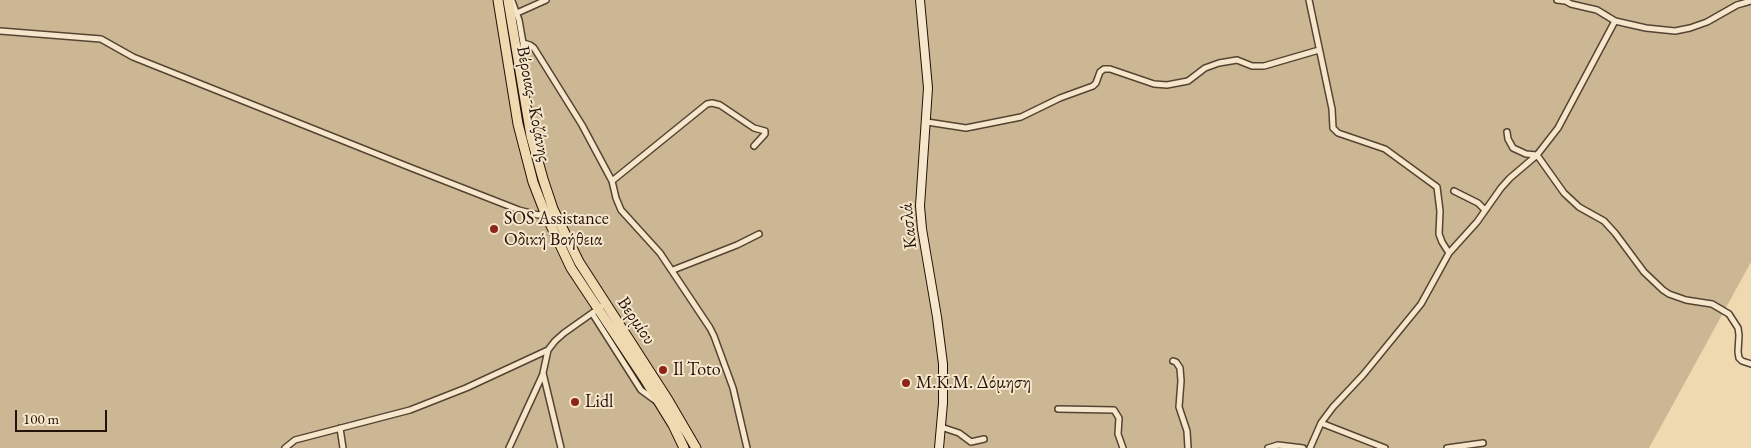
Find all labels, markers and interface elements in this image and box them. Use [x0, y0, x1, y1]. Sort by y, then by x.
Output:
street label: Βέροιας - Κοζάνης [511, 44, 555, 164]
street label: Κασλά [896, 202, 922, 250]
place label: SOS Assistance Οδική Βοήθεια [504, 208, 609, 250]
marker: SOS Assistance Οδική Βοήθεια [488, 223, 500, 235]
street label: Βερμίου [612, 293, 660, 349]
place label: Il Toto [673, 359, 721, 381]
marker: Il Toto [657, 364, 669, 376]
place label: Μ.Κ.Μ. Δόμηση [916, 372, 1031, 394]
marker: Μ.Κ.Μ. Δόμηση [900, 377, 912, 389]
place label: Lidl [585, 391, 613, 413]
marker: Lidl [569, 396, 581, 408]
scale bar [18, 400, 110, 432]
text: 100 m [23, 409, 59, 428]

